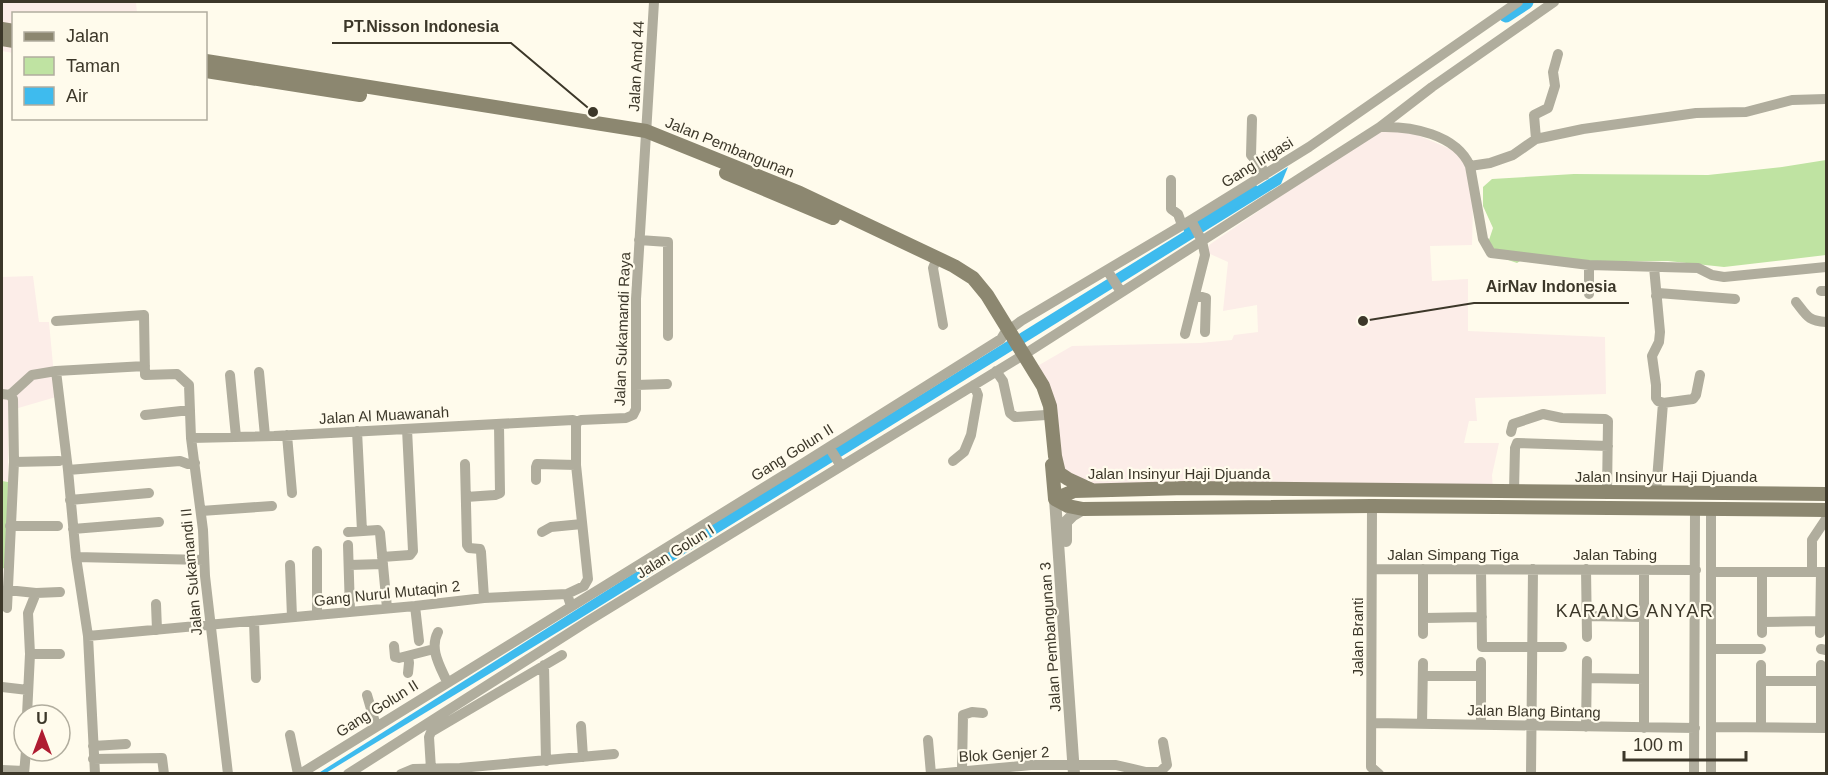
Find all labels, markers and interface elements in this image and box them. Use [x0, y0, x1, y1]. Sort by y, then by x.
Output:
callout: PT.Nisson Indonesia [332, 9, 511, 43]
legend [12, 12, 207, 120]
text: PT.Nisson Indonesia [343, 18, 499, 35]
street label: Jalan Amd 44 [625, 20, 647, 112]
text: Jalan [66, 26, 109, 46]
text: Taman [66, 56, 120, 76]
text: Air [66, 86, 88, 106]
street label: Jalan Pembangunan [663, 113, 797, 181]
street label: Gang Irigasi [1218, 133, 1296, 191]
street label: Jalan Sukamandi Raya [611, 251, 633, 406]
callout: AirNav Indonesia [1474, 269, 1629, 303]
text: AirNav Indonesia [1486, 278, 1616, 295]
street label: Jalan Al Muawanah [319, 403, 449, 427]
street label: Gang Golun II [748, 420, 836, 484]
street label: Jalan Insinyur Haji Djuanda [1088, 465, 1271, 482]
street label: Jalan Insinyur Haji Djuanda [1575, 468, 1758, 485]
street label: Jalan Sukamandi II [177, 508, 205, 636]
street label: Jalan Golun I [633, 520, 717, 582]
street label: Jalan Simpang Tiga [1387, 546, 1520, 563]
street label: Jalan Tabing [1573, 546, 1657, 563]
street label: Jalan Pembangunan 3 [1036, 562, 1064, 712]
street label: Gang Nurul Mutaqin 2 [313, 577, 461, 609]
street label: Jalan Branti [1349, 597, 1366, 677]
district label: KARANG ANYAR [1556, 601, 1714, 621]
street label: Gang Golun II [333, 676, 421, 740]
street label: Jalan Blang Bintang [1467, 701, 1601, 721]
north arrow [12, 703, 72, 763]
text: U [36, 710, 48, 727]
scale bar [1624, 724, 1746, 762]
text: 100 m [1633, 735, 1683, 755]
street label: Blok Genjer 2 [958, 743, 1050, 765]

